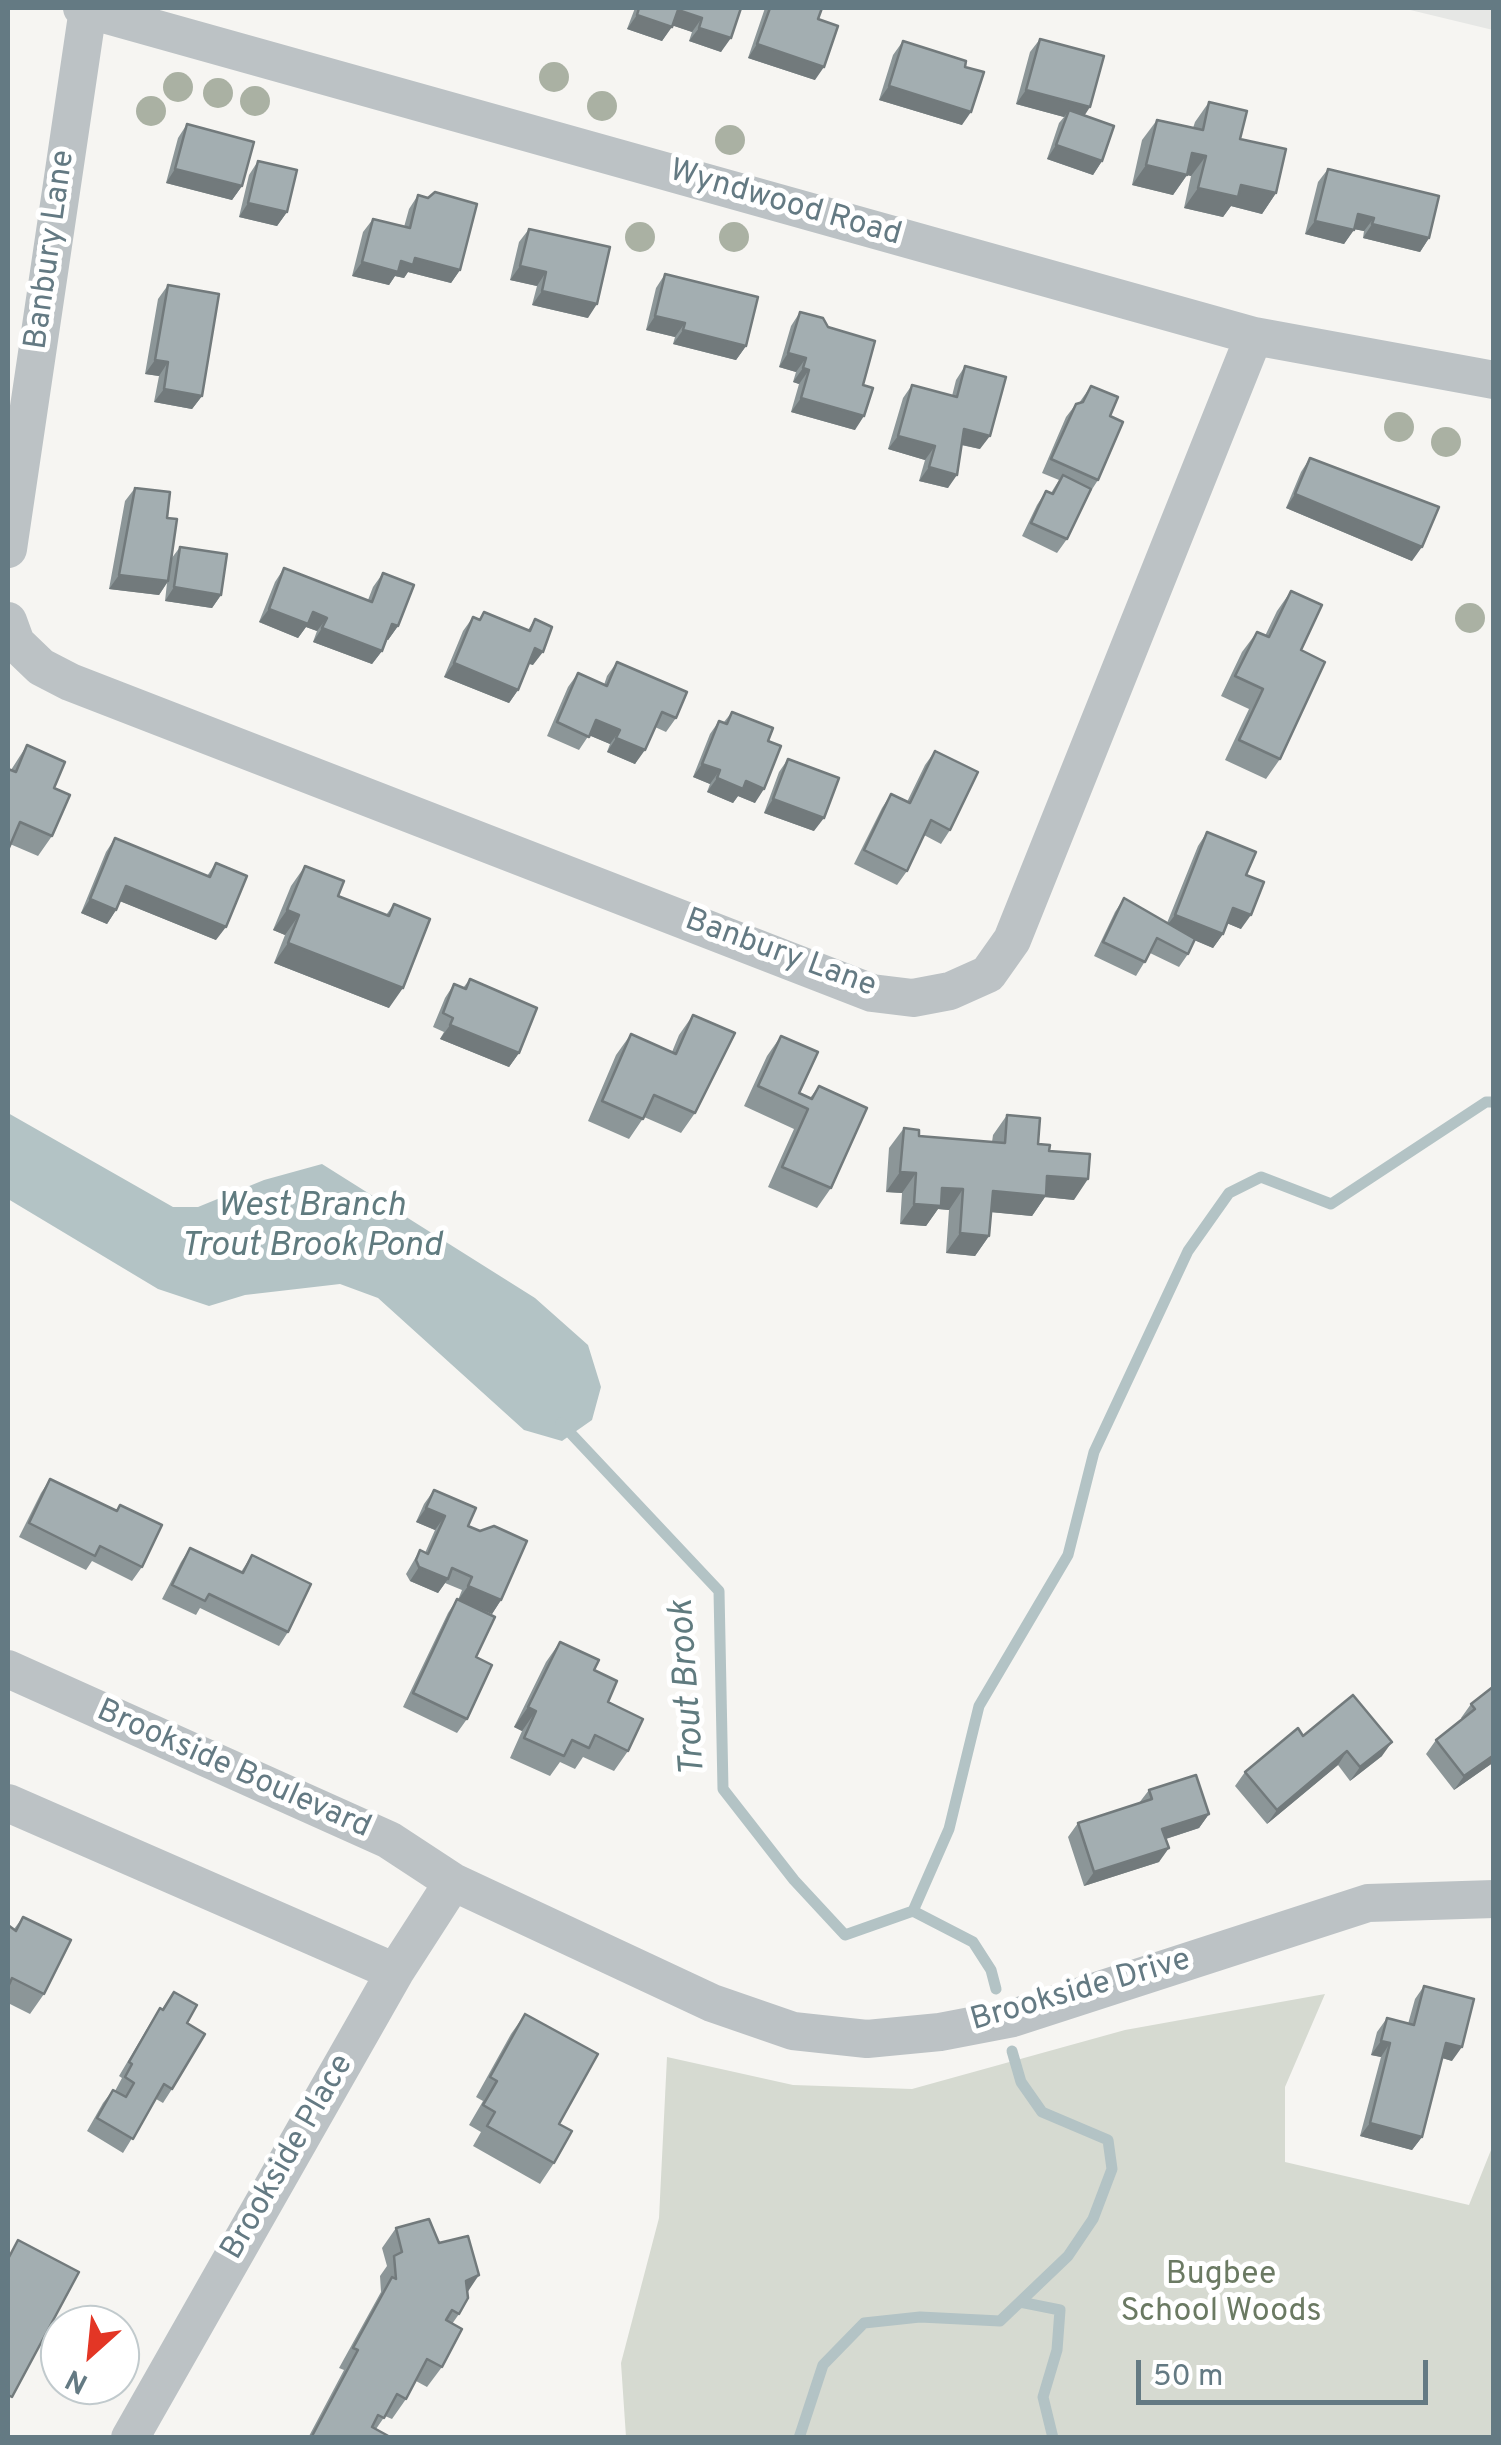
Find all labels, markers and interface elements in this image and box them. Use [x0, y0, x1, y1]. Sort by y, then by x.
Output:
street label: Banbury Lane [19, 148, 85, 352]
street label: Wyndwood Road [665, 154, 905, 256]
street label: Banbury Lane [679, 903, 881, 1007]
water label: West Branch Trout Brook Pond [180, 1187, 442, 1269]
water label: Trout Brook [663, 1598, 717, 1778]
street label: Brookside Boulevard [90, 1693, 376, 1849]
street label: Brookside Drive [967, 1942, 1195, 2042]
street label: Brookside Place [215, 2049, 363, 2267]
park label: Bugbee School Woods [1120, 2258, 1322, 2333]
north arrow [40, 2305, 140, 2405]
scale bar [1141, 2340, 1434, 2402]
text: N [60, 2359, 94, 2401]
text: 50 m [1153, 2359, 1223, 2396]

